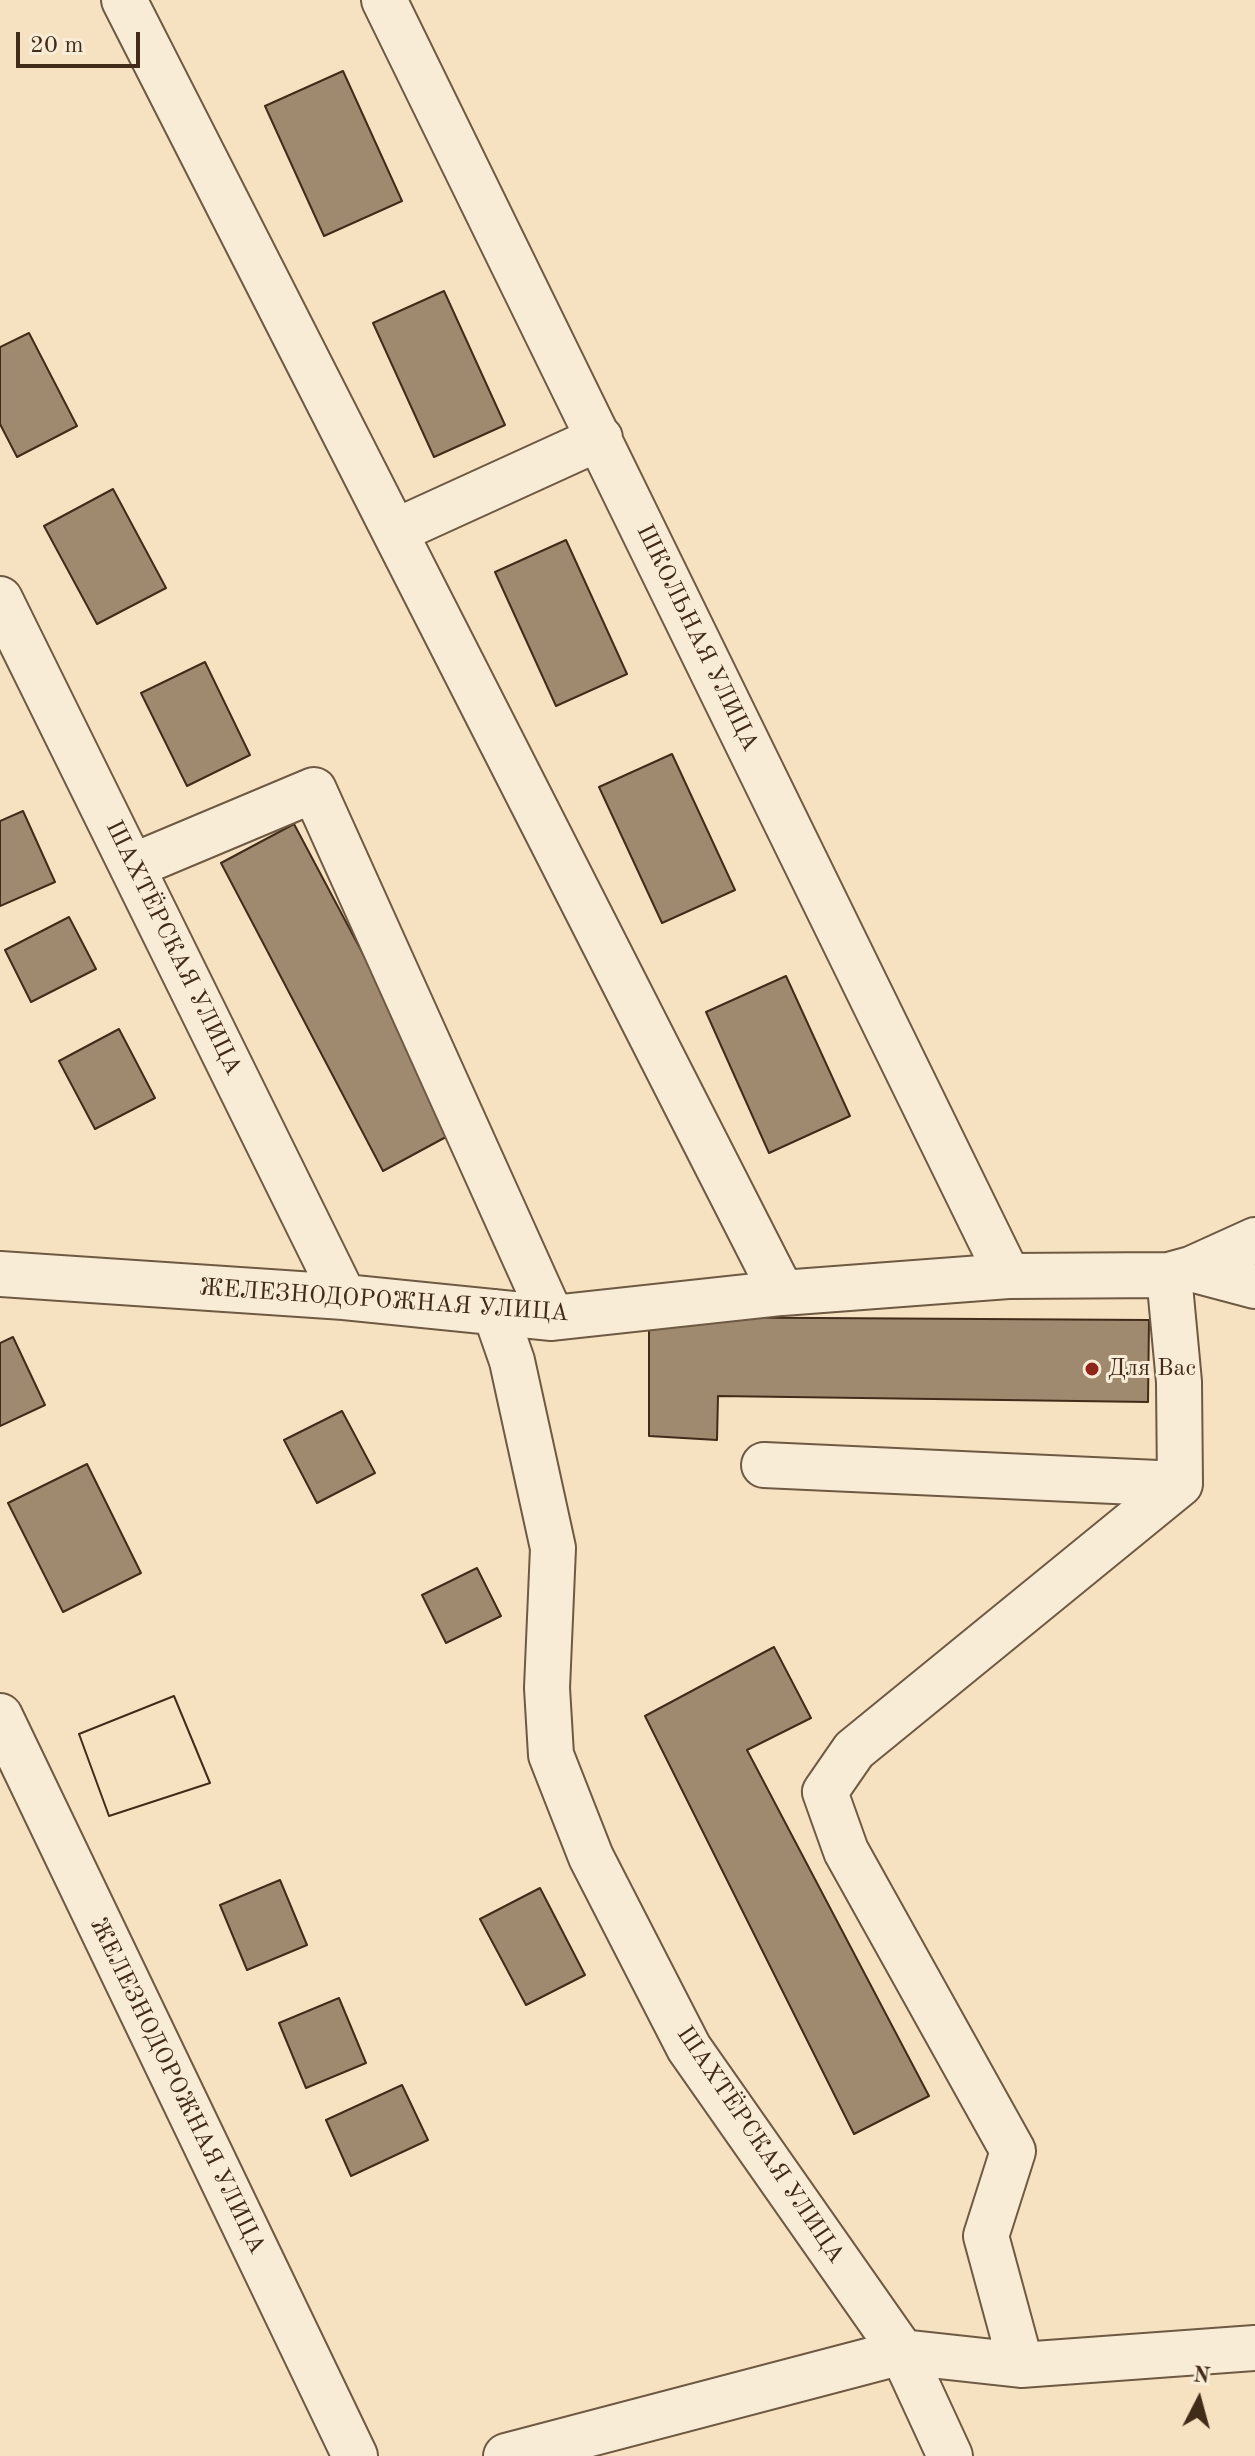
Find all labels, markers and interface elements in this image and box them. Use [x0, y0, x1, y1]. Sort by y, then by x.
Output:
scale bar [20, 16, 144, 66]
text: 20 m [30, 34, 84, 58]
street label: ШКОЛЬНАЯ УЛИЦА [630, 520, 764, 756]
street label: ШАХТЁРСКАЯ УЛИЦА [99, 816, 247, 1080]
street label: ЖЕЛЕЗНОДОРОЖНАЯ УЛИЦА [198, 1274, 570, 1328]
place label: Для Вас [1108, 1355, 1196, 1383]
marker: Для Вас [1083, 1360, 1101, 1378]
street label: ЖЕЛЕЗНОДОРОЖНАЯ УЛИЦА [83, 1913, 271, 2259]
street label: ШАХТЁРСКАЯ УЛИЦА [670, 2021, 850, 2269]
north arrow [1159, 2360, 1239, 2440]
text: N [1192, 2364, 1211, 2388]

